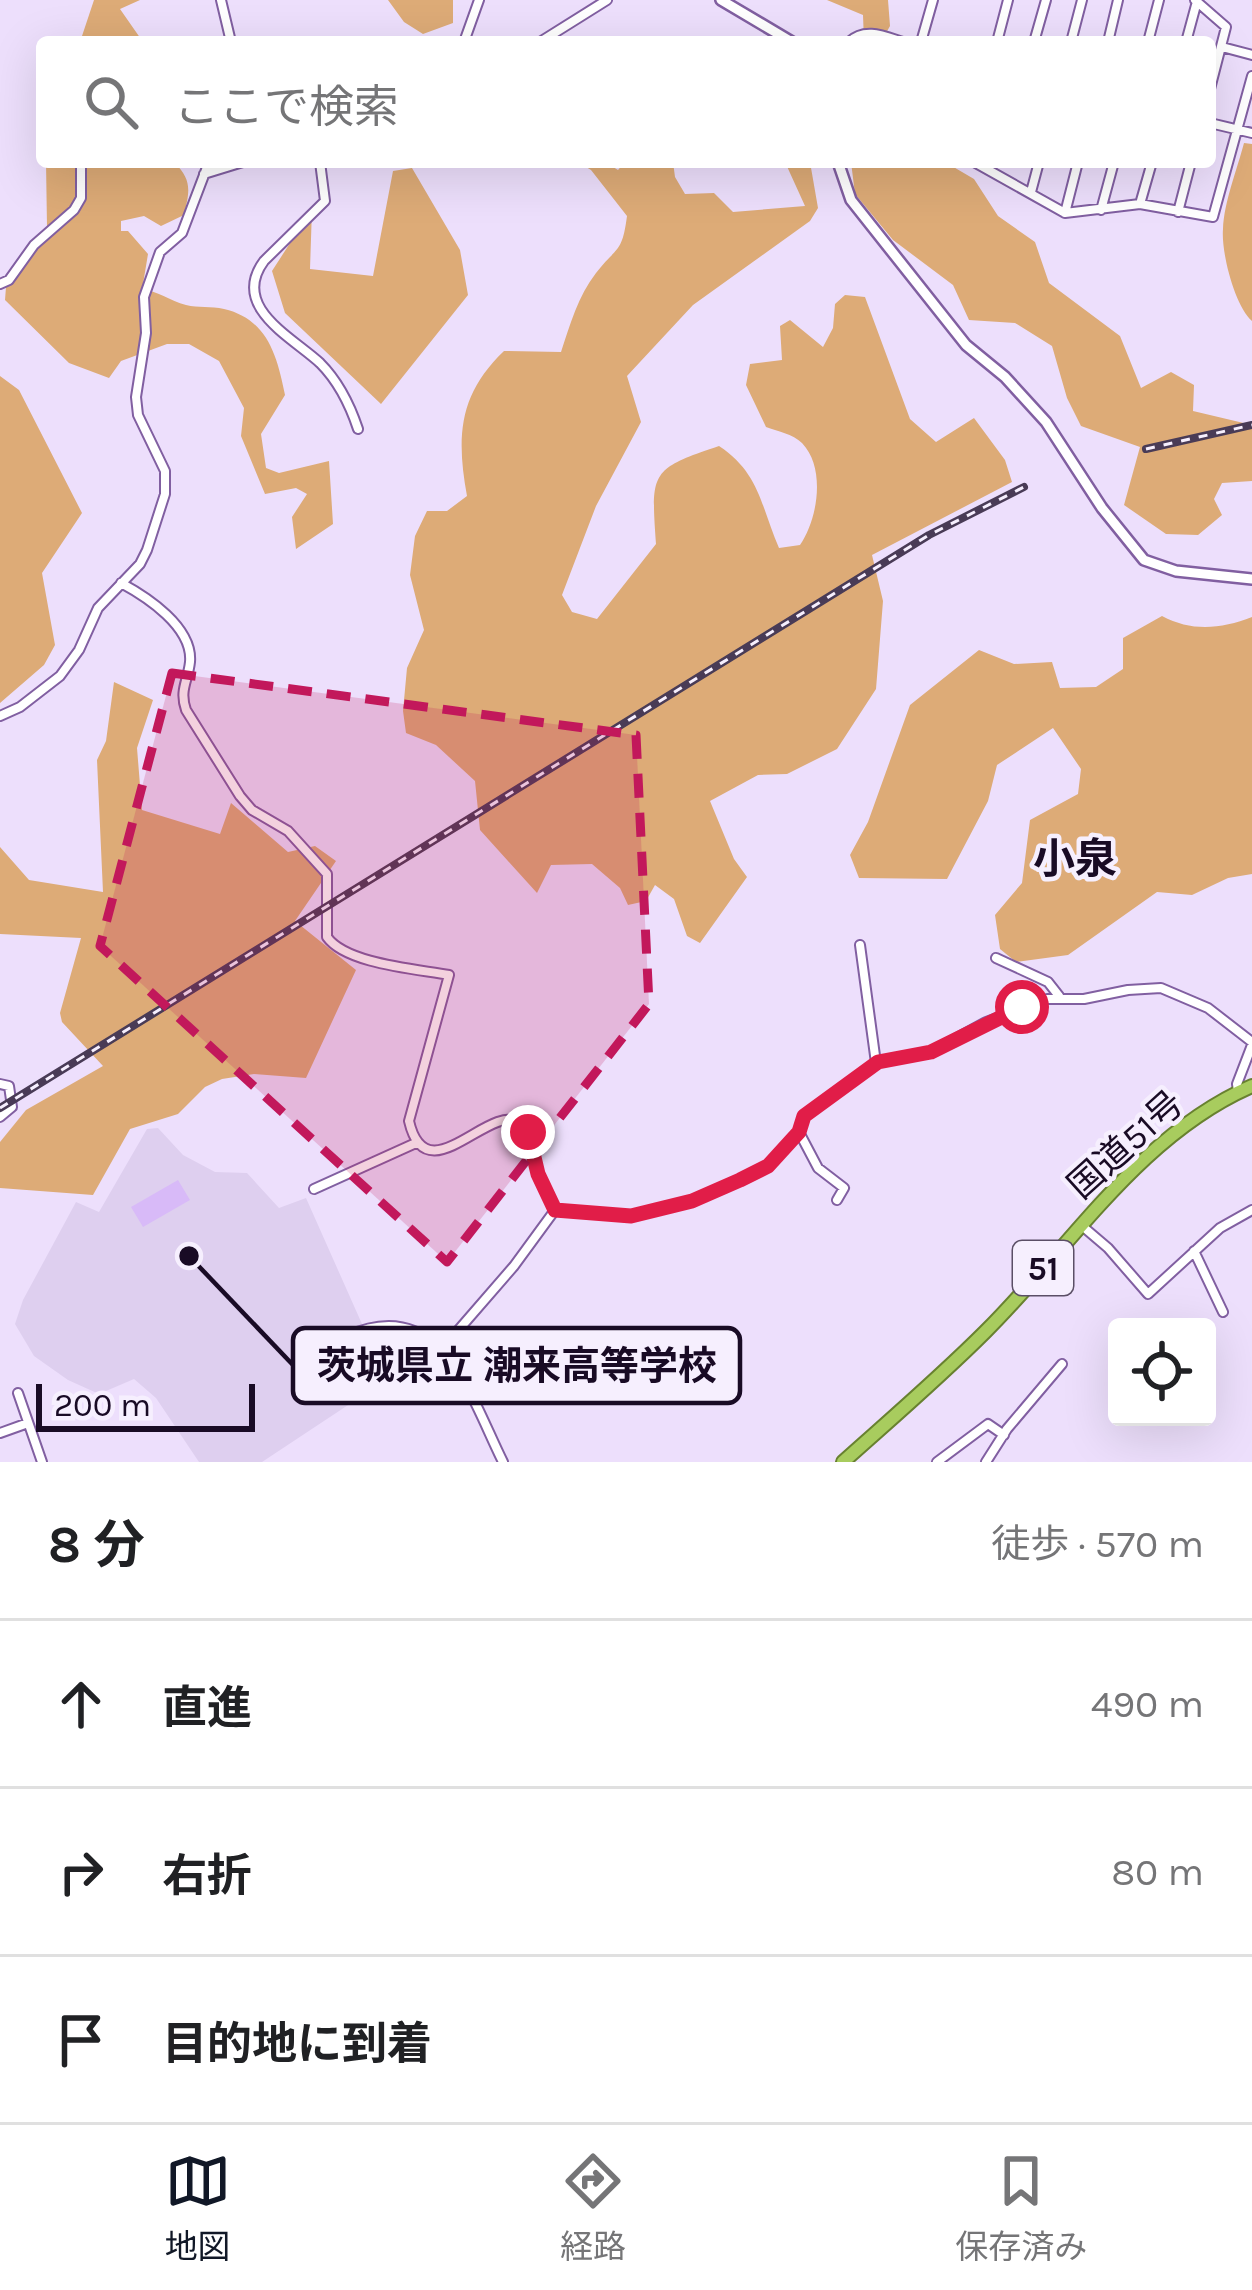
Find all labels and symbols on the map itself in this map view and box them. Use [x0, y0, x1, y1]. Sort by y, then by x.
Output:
district label: 小泉 [1033, 834, 1117, 884]
route start [995, 980, 1049, 1034]
street label: 国道51号 [1060, 1082, 1192, 1207]
route end [501, 1105, 555, 1159]
road number: 51 [1013, 1241, 1073, 1295]
callout: 茨城県立 潮来高等学校 [293, 1328, 740, 1403]
text: 茨城県立 潮来高等学校 [317, 1343, 717, 1389]
scale bar [36, 1378, 255, 1431]

